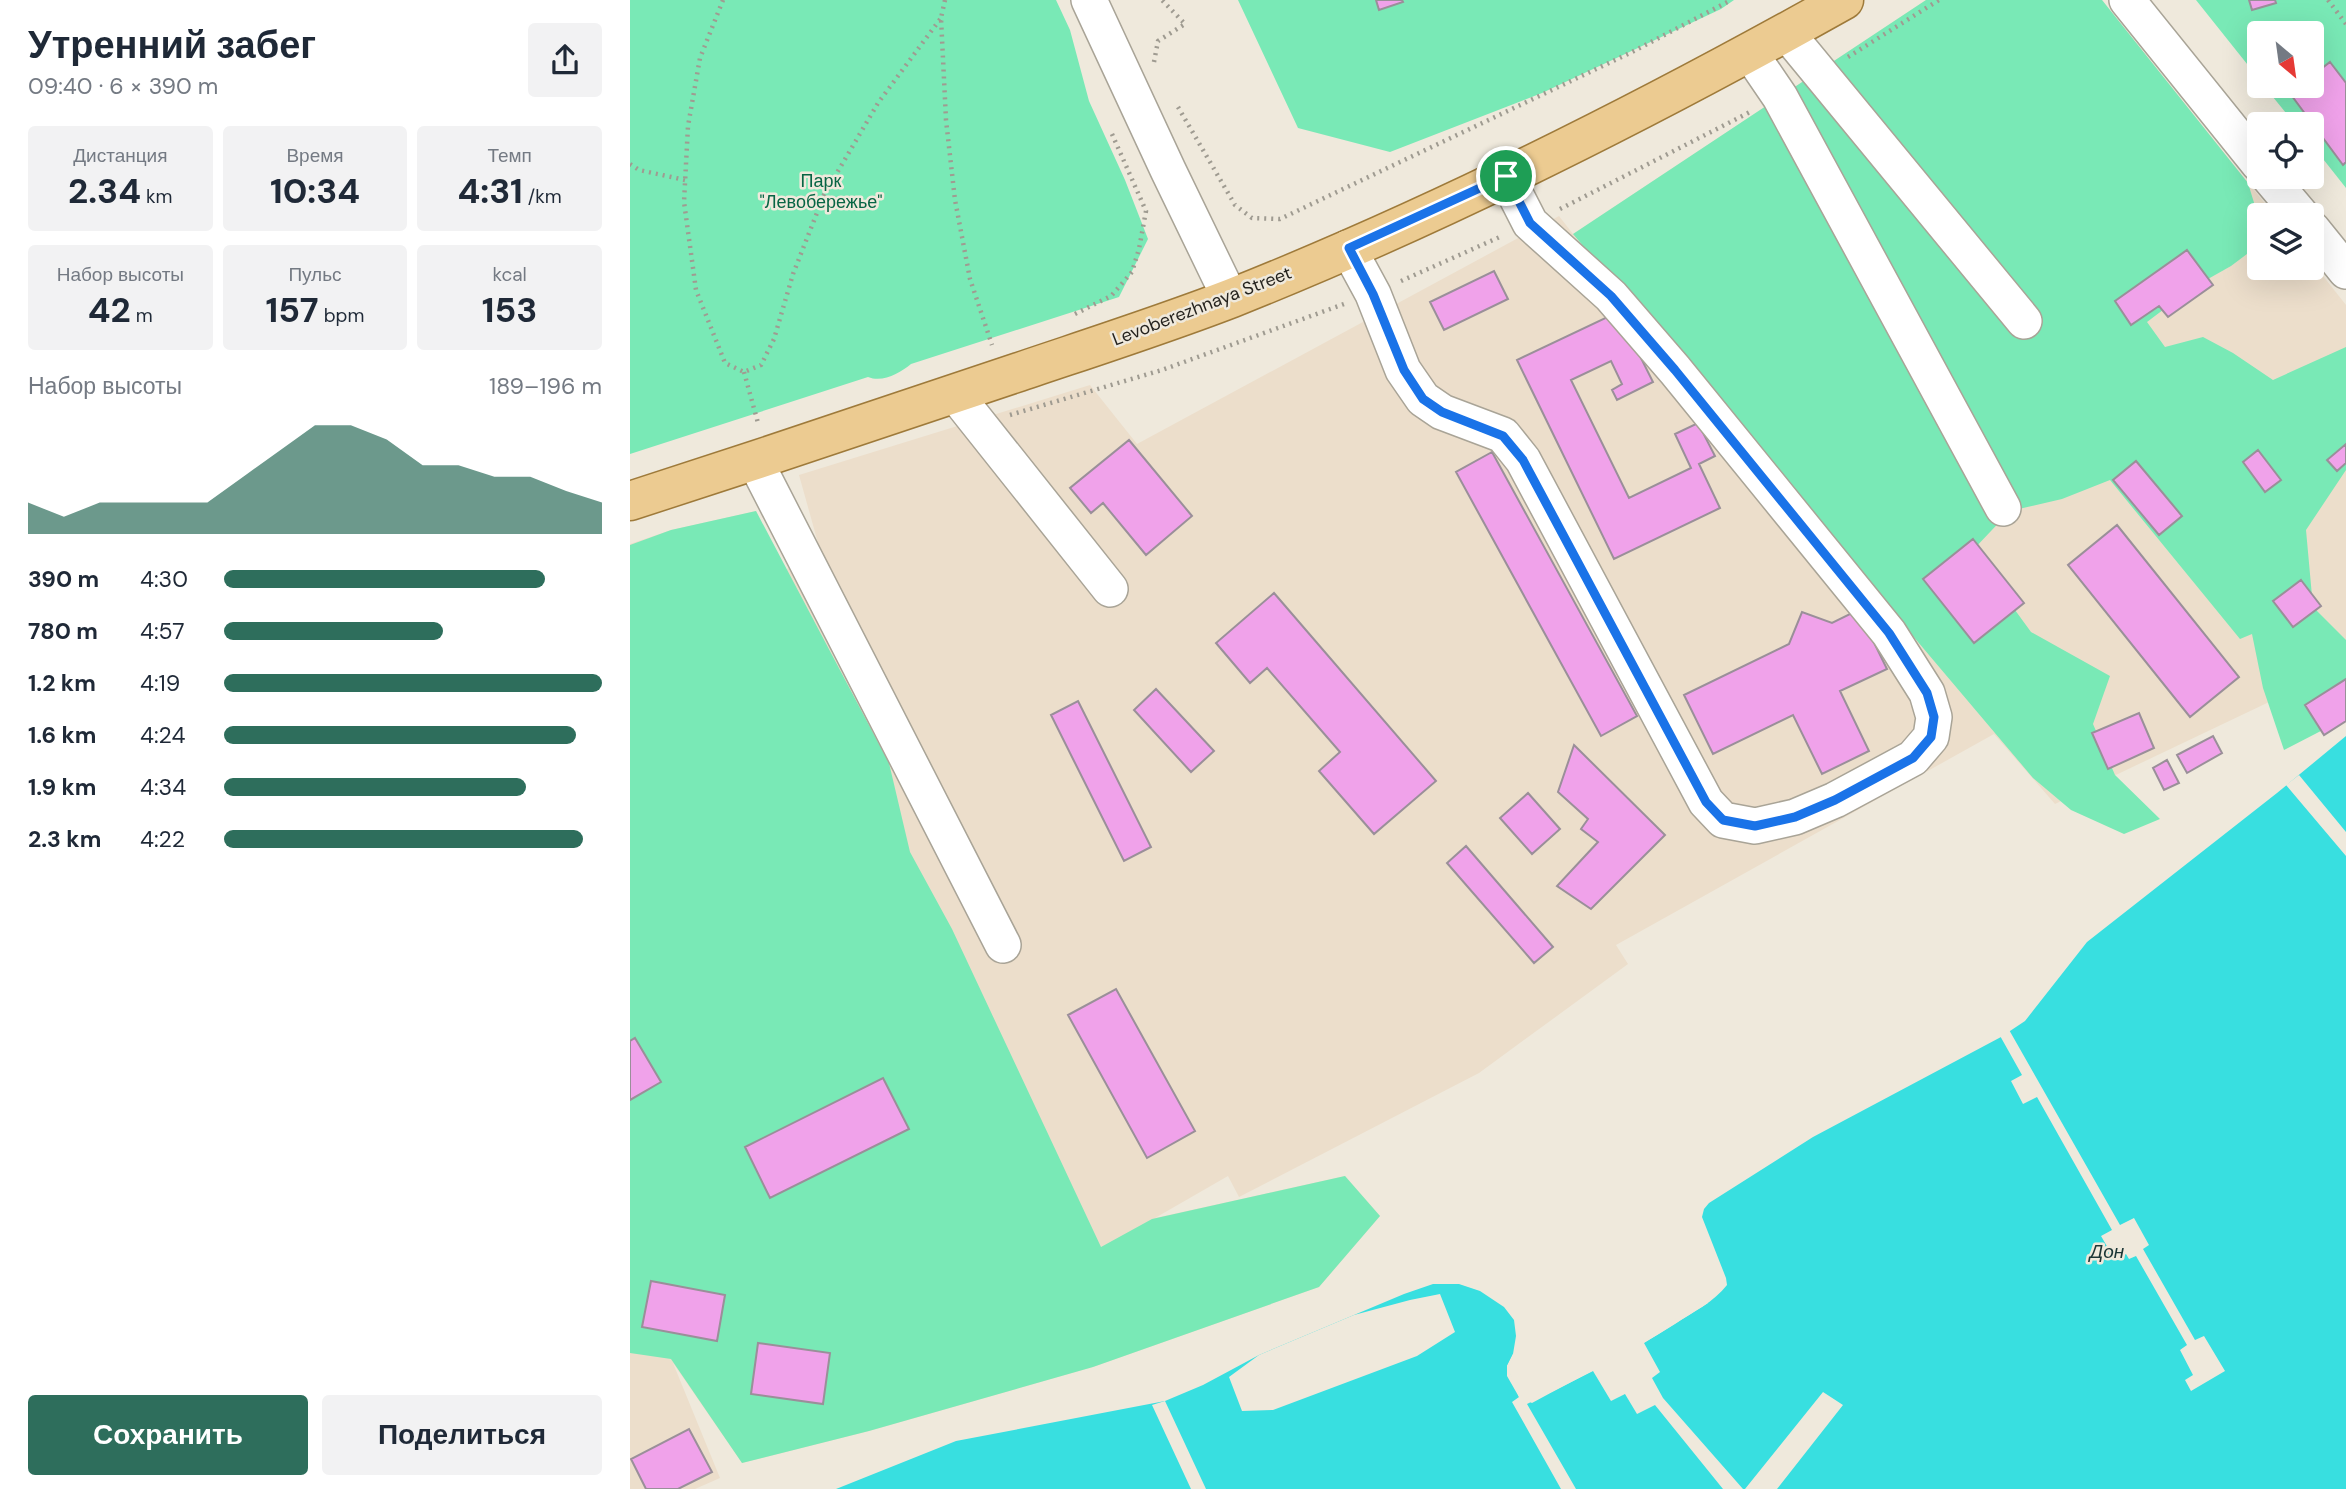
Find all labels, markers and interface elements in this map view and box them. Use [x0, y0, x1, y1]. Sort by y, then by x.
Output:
text: Утренний забег [28, 20, 316, 70]
north arrow [2247, 21, 2324, 98]
map controls [2247, 21, 2324, 280]
button: share [528, 23, 602, 97]
text: 09:40 · 6 × 390 m [28, 71, 218, 101]
button: locate [2247, 112, 2324, 189]
text: Дистанция [73, 143, 167, 168]
text: Время [286, 143, 344, 168]
text: Темп [487, 143, 532, 168]
pin [1476, 146, 1536, 206]
icon: arrive [1487, 157, 1525, 195]
text: 2.34 [68, 168, 141, 214]
text: 10:34 [270, 168, 360, 214]
text: 4:31 [458, 168, 523, 214]
park label: Парк "Левобережье" [759, 169, 883, 214]
text: km [141, 184, 173, 209]
text: /km [523, 184, 562, 209]
button: layers [2247, 203, 2324, 280]
street label: Levoberezhnaya Street [1109, 261, 1295, 351]
text: Набор высоты [57, 262, 184, 287]
text: Пульс [288, 262, 342, 287]
text: kcal [492, 262, 527, 287]
text: 42 [88, 287, 131, 333]
text: 157 [266, 287, 319, 333]
text: 153 [482, 287, 537, 333]
text: m [131, 303, 153, 328]
text: bpm [319, 303, 364, 328]
text: Набор высоты [28, 371, 182, 401]
text: 189–196 m [489, 371, 602, 401]
text: 390 m [28, 564, 99, 594]
text: 4:30 [140, 564, 188, 594]
text: 780 m [28, 616, 98, 646]
text: 4:57 [140, 616, 185, 646]
text: 1.2 km [28, 668, 96, 698]
text: 4:19 [140, 668, 180, 698]
text: 1.6 km [28, 720, 96, 750]
text: 4:24 [140, 720, 185, 750]
text: 1.9 km [28, 772, 96, 802]
text: 4:34 [140, 772, 186, 802]
text: 2.3 km [28, 824, 101, 854]
text: 4:22 [140, 824, 185, 854]
water label: Дон [2088, 1239, 2125, 1264]
button: Сохранить [28, 1395, 308, 1475]
button: Поделиться [322, 1395, 602, 1475]

